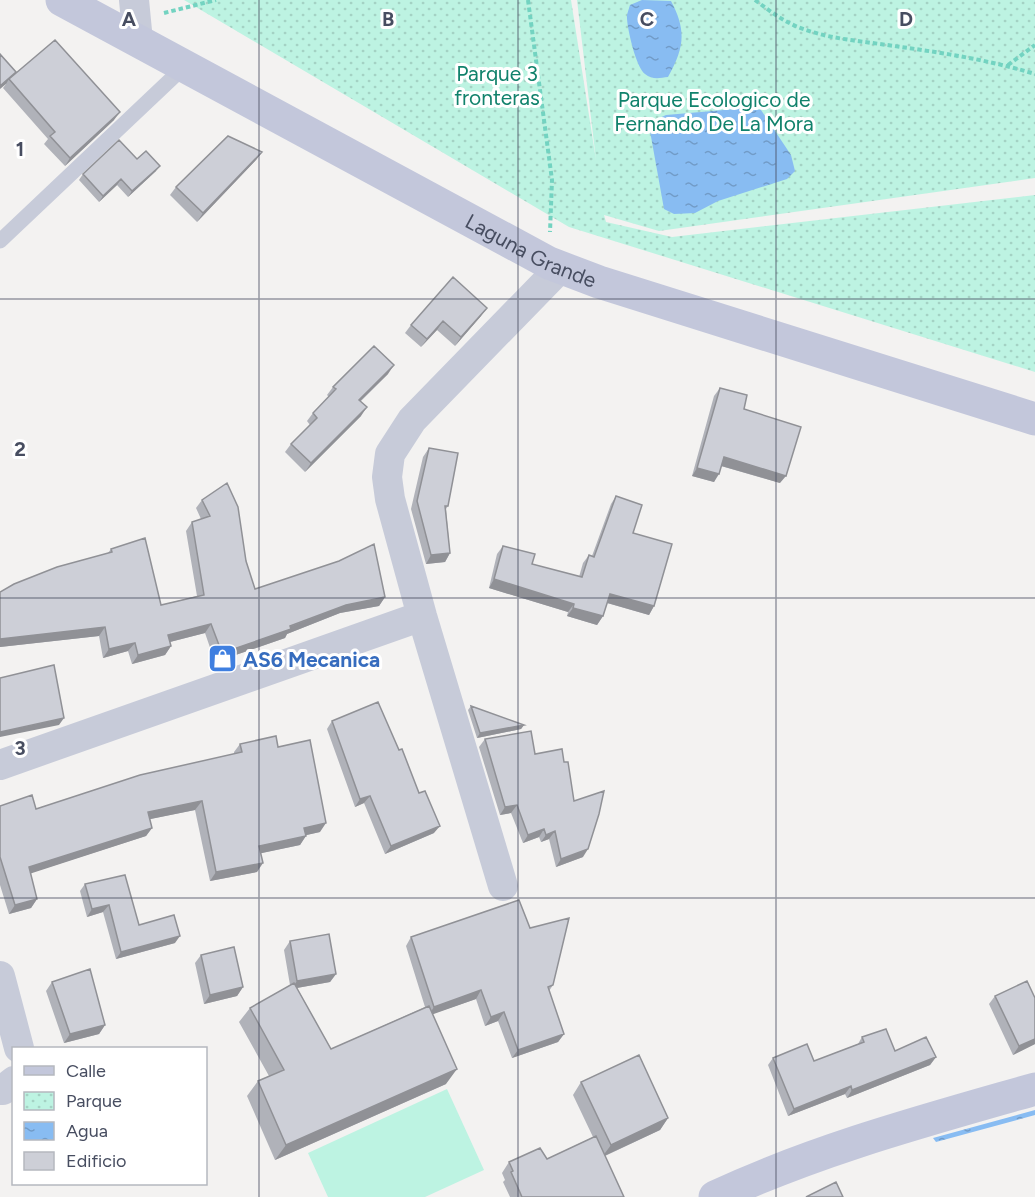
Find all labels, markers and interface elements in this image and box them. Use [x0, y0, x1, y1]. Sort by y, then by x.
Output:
text: A [122, 7, 137, 31]
text: B [382, 7, 394, 31]
text: C [640, 7, 654, 31]
text: D [899, 7, 913, 31]
park label: Parque 3 fronteras [454, 61, 540, 110]
park label: Parque Ecologico de Fernando De La Mora [614, 87, 814, 136]
text: 1 [16, 137, 24, 161]
street label: Laguna Grande [461, 208, 600, 292]
text: 2 [14, 437, 26, 461]
shop icon: AS6 Mecanica [206, 643, 238, 675]
place label: AS6 Mecanica [243, 647, 380, 672]
text: 3 [14, 736, 26, 760]
legend [12, 1047, 207, 1185]
text: Calle [66, 1060, 106, 1082]
text: Parque [66, 1090, 122, 1112]
text: Agua [66, 1120, 108, 1142]
text: Edificio [66, 1150, 127, 1172]

